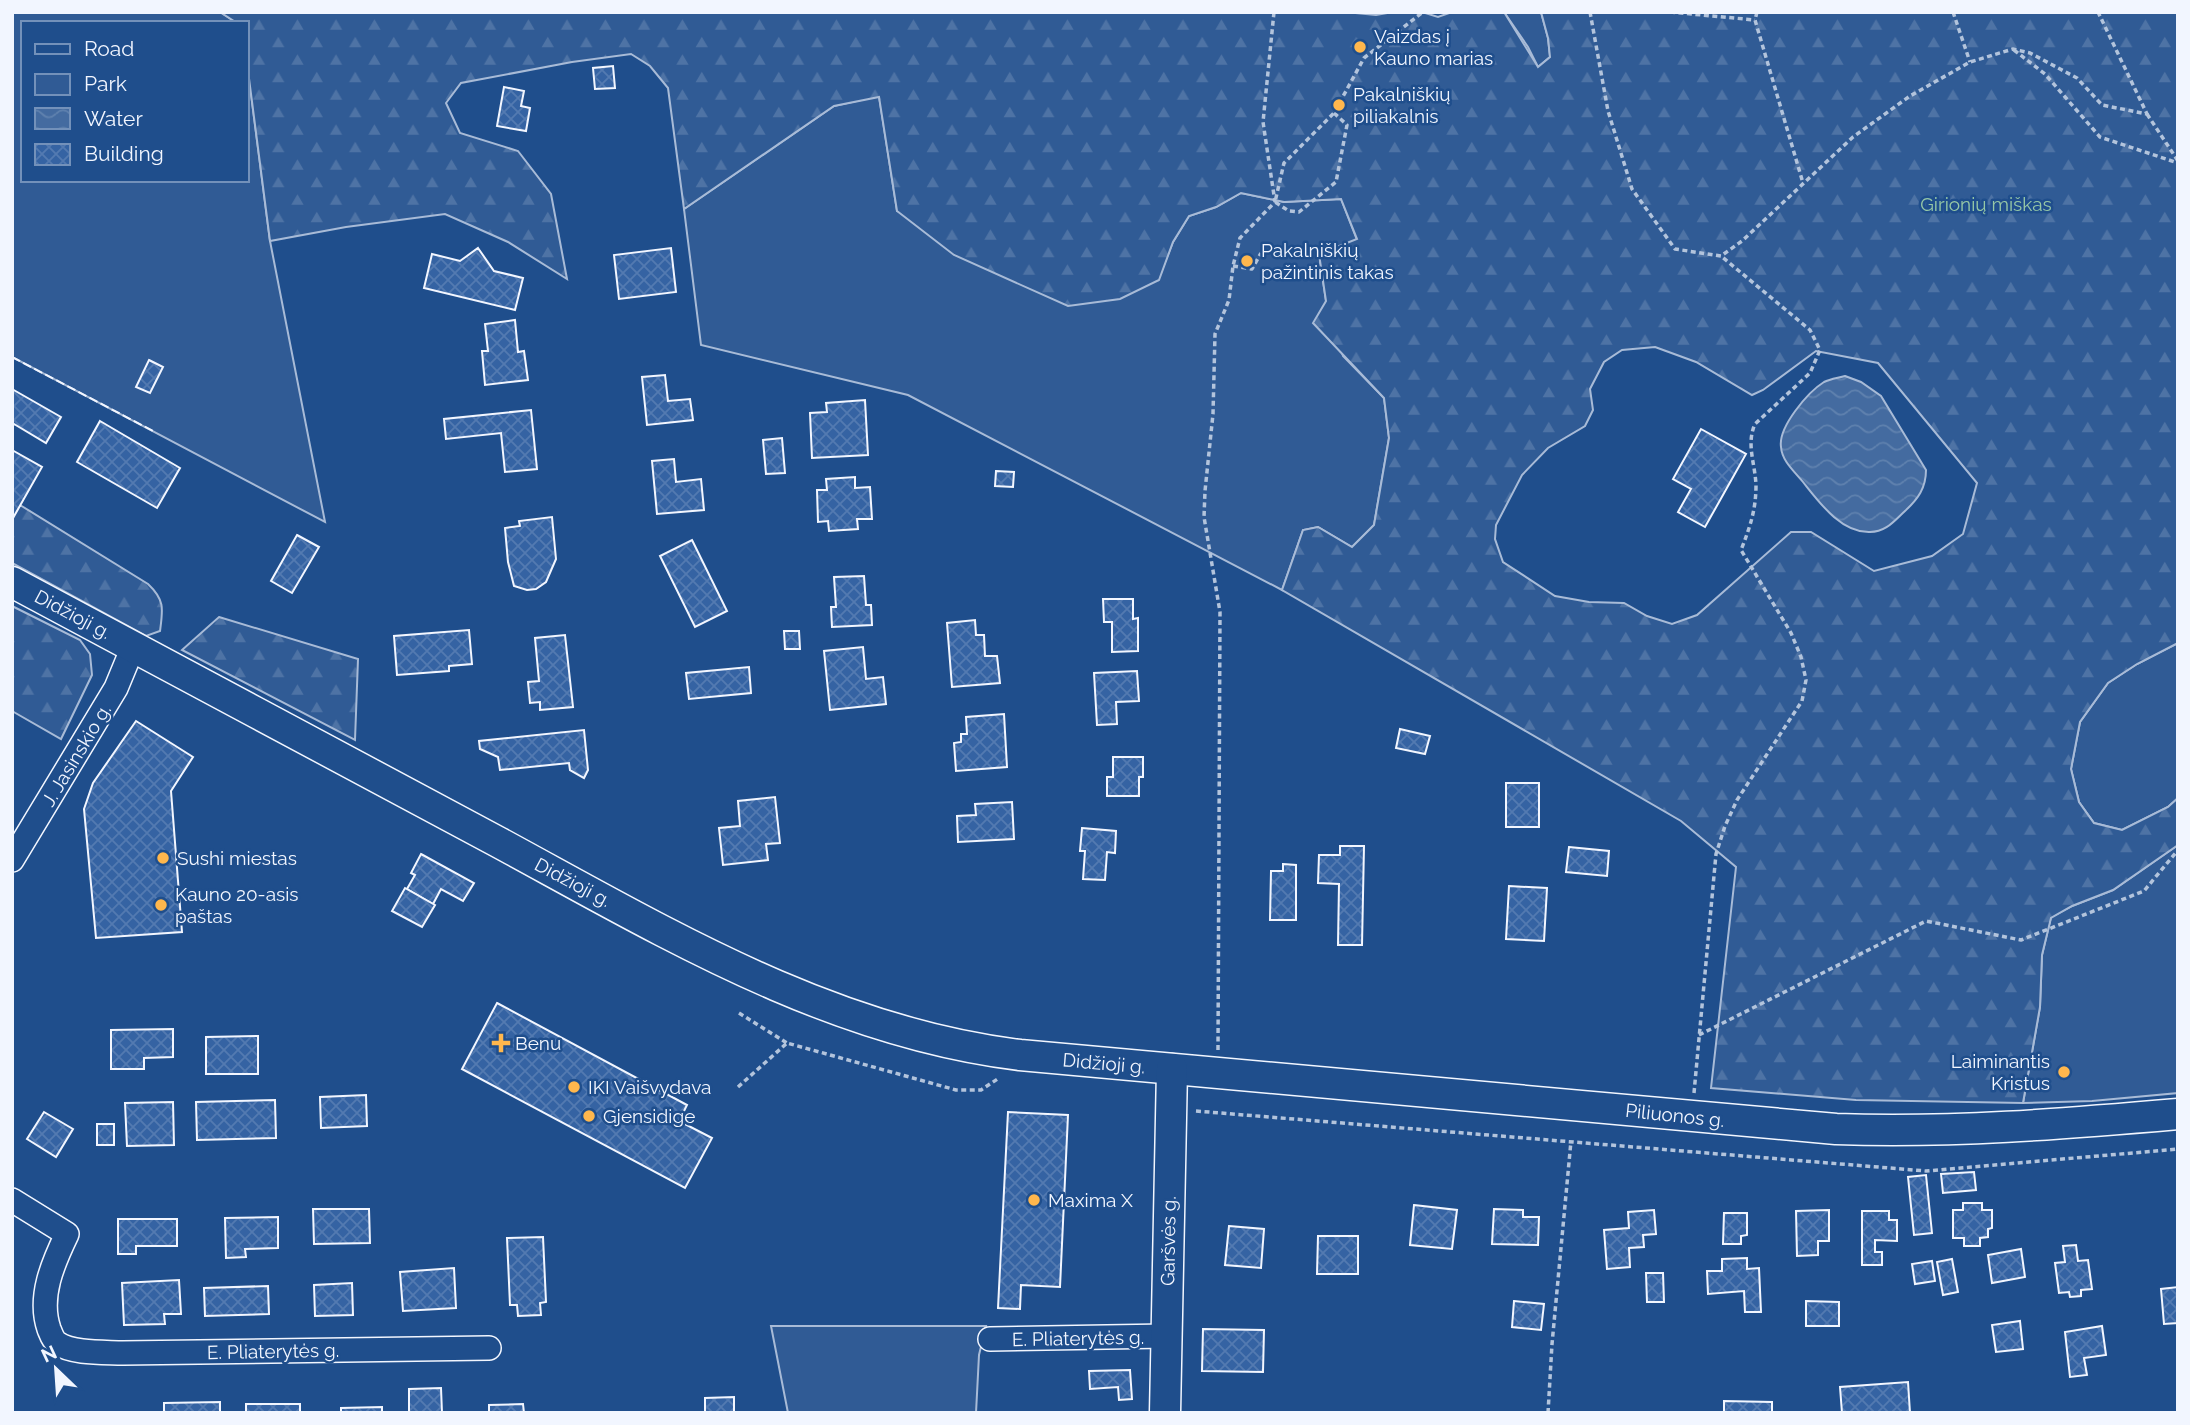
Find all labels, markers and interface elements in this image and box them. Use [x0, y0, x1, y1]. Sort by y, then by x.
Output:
legend [21, 21, 248, 182]
place label: Vaizdas į Kauno marias [1374, 25, 1493, 69]
text: Road [84, 36, 134, 61]
marker: Vaizdas į Kauno marias [1352, 39, 1368, 55]
text: Park [84, 71, 127, 96]
place label: Pakalniškių piliakalnis [1353, 83, 1451, 127]
marker: Pakalniškių piliakalnis [1331, 97, 1347, 113]
text: Water [84, 106, 143, 131]
text: Building [84, 141, 164, 166]
park label: Girionių miškas [1920, 193, 2052, 215]
place label: Pakalniškių pažintinis takas [1261, 239, 1394, 283]
marker: Pakalniškių pažintinis takas [1239, 253, 1255, 269]
street label: Didžioji g. [31, 585, 115, 643]
street label: J. Jasinskio g. [37, 700, 115, 810]
place label: Sushi miestas [177, 847, 297, 869]
marker: Sushi miestas [155, 850, 171, 866]
street label: Didžioji g. [531, 853, 615, 911]
place label: Kauno 20-asis paštas [175, 883, 298, 927]
marker: Kauno 20-asis paštas [153, 897, 169, 913]
place label: Benu [515, 1032, 561, 1054]
marker: Benu [493, 1035, 509, 1051]
street label: Didžioji g. [1062, 1048, 1146, 1078]
place label: Laiminantis Kristus [1951, 1050, 2050, 1094]
marker: Laiminantis Kristus [2056, 1064, 2072, 1080]
place label: IKI Vaišvydava [588, 1076, 711, 1098]
marker: IKI Vaišvydava [566, 1079, 582, 1095]
street label: Piliuonos g. [1624, 1099, 1726, 1131]
place label: Gjensidige [603, 1105, 695, 1127]
marker: Gjensidige [581, 1108, 597, 1124]
place label: Maxima X [1048, 1189, 1133, 1211]
marker: Maxima X [1026, 1192, 1042, 1208]
street label: Garšvės g. [1156, 1196, 1180, 1286]
street label: E. Pliaterytės g. [1012, 1326, 1144, 1350]
north arrow [21, 1334, 91, 1404]
street label: E. Pliaterytės g. [207, 1339, 339, 1363]
text: N [38, 1341, 60, 1367]

